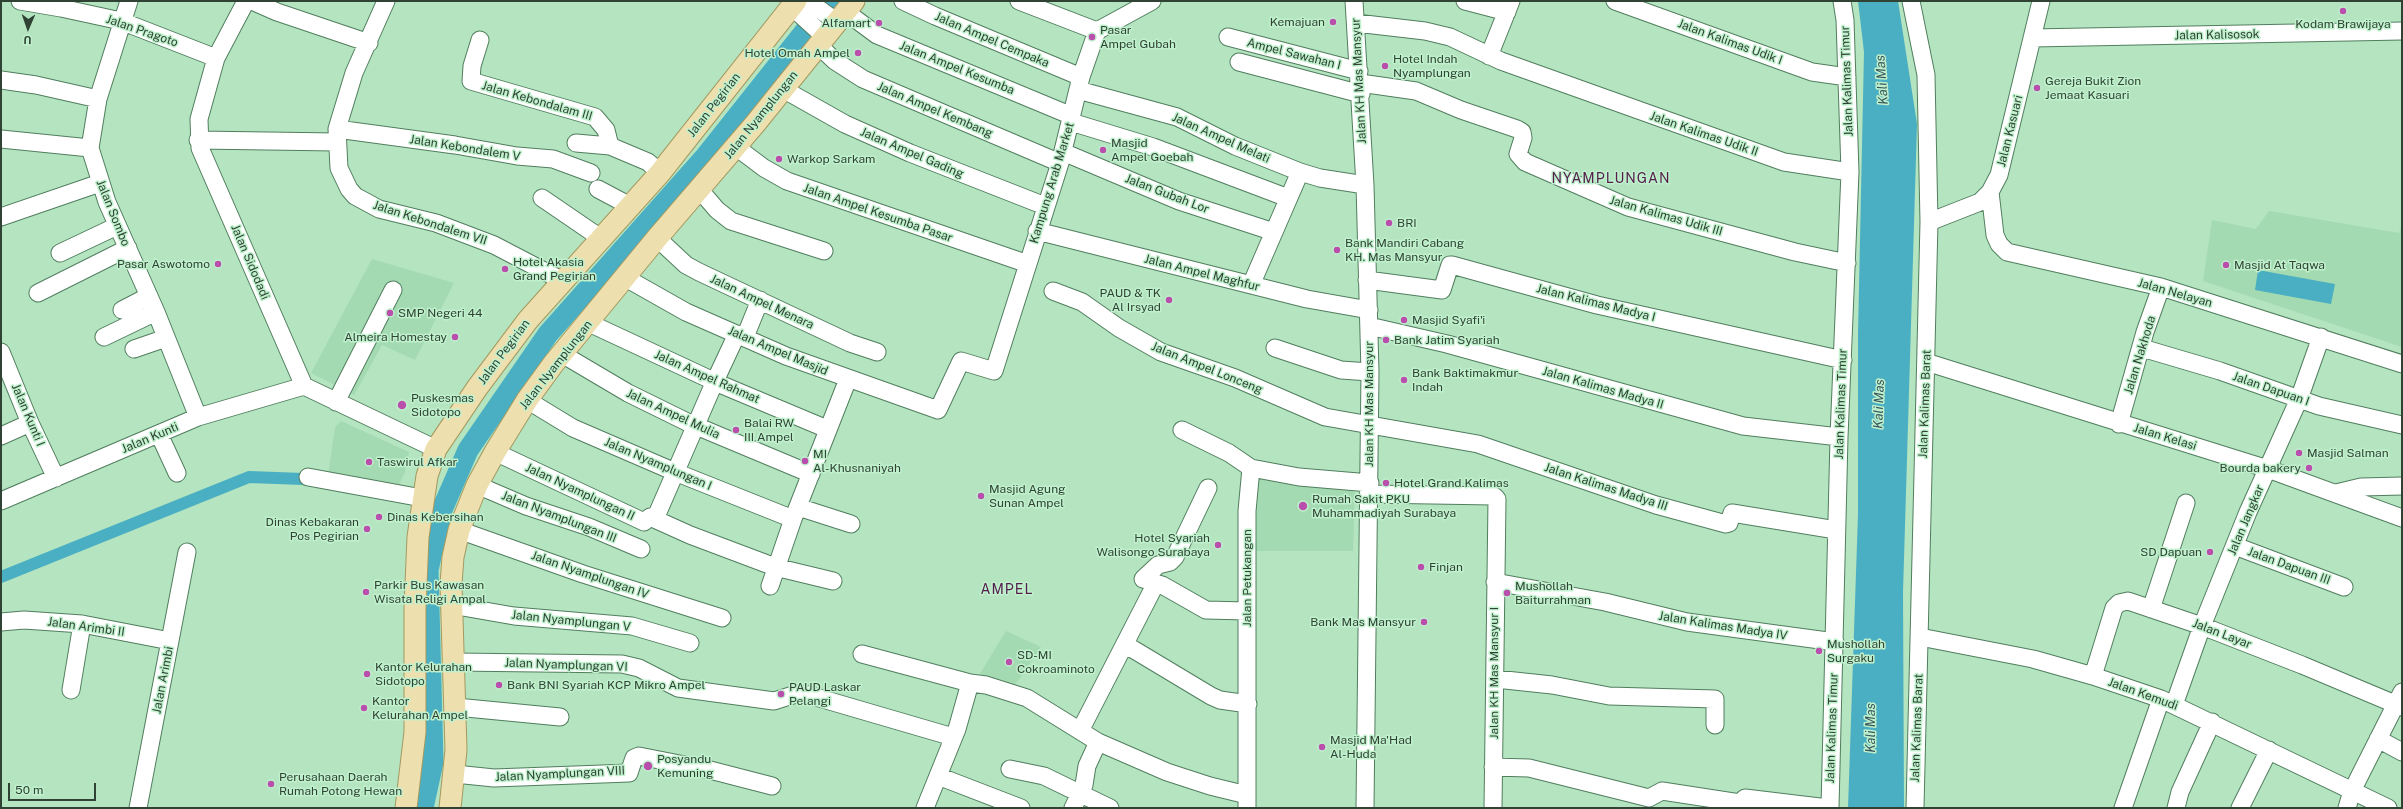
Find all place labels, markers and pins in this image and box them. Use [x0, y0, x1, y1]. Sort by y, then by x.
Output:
marker: Kodam Brawijaya [2338, 6, 2348, 16]
place label: Kemajuan [1270, 15, 1325, 29]
place label: Alfamart [822, 16, 871, 30]
marker: Kemajuan [1328, 17, 1338, 27]
place label: Kodam Brawijaya [2295, 17, 2391, 31]
marker: Alfamart [874, 18, 884, 28]
place label: Pasar Ampel Gubah [1100, 23, 1176, 51]
marker: Pasar Ampel Gubah [1087, 32, 1097, 42]
place label: Hotel Omah Ampel [744, 46, 850, 60]
marker: Hotel Omah Ampel [853, 48, 863, 58]
place label: Hotel Indah Nyamplungan [1393, 52, 1471, 80]
marker: Hotel Indah Nyamplungan [1380, 61, 1390, 71]
place label: Gereja Bukit Zion Jemaat Kasuari [2045, 74, 2141, 102]
marker: Gereja Bukit Zion Jemaat Kasuari [2032, 83, 2042, 93]
place label: Masjid Ampel Goebah [1111, 136, 1193, 164]
marker: Masjid Ampel Goebah [1098, 145, 1108, 155]
place label: Warkop Sarkam [787, 152, 875, 166]
marker: Warkop Sarkam [774, 154, 784, 164]
place label: BRI [1397, 216, 1417, 230]
marker: BRI [1384, 218, 1394, 228]
place label: Bank Mandiri Cabang KH. Mas Mansyur [1345, 236, 1464, 264]
marker: Bank Mandiri Cabang KH. Mas Mansyur [1332, 245, 1342, 255]
place label: Hotel Akasia Grand Pegirian [513, 255, 596, 283]
place label: Pasar Aswotomo [117, 257, 210, 271]
place label: Masjid At Taqwa [2234, 258, 2325, 272]
marker: Pasar Aswotomo [213, 259, 223, 269]
marker: Masjid At Taqwa [2221, 260, 2231, 270]
marker: Hotel Akasia Grand Pegirian [500, 264, 510, 274]
place label: PAUD & TK Al Irsyad [1100, 286, 1161, 314]
marker: PAUD & TK Al Irsyad [1164, 295, 1174, 305]
place label: SMP Negeri 44 [398, 306, 483, 320]
marker: SMP Negeri 44 [385, 308, 395, 318]
place label: Masjid Syafi'i [1412, 313, 1485, 327]
marker: Masjid Syafi'i [1399, 315, 1409, 325]
place label: Almeira Homestay [344, 330, 447, 344]
marker: Almeira Homestay [450, 332, 460, 342]
place label: Bank Jatim Syariah [1394, 333, 1500, 347]
marker: Bank Jatim Syariah [1381, 335, 1391, 345]
place label: Bank Baktimakmur Indah [1412, 366, 1518, 394]
marker: Bank Baktimakmur Indah [1399, 375, 1409, 385]
place label: Puskesmas Sidotopo [411, 391, 474, 419]
marker: Puskesmas Sidotopo [396, 399, 408, 411]
place label: Balai RW III Ampel [744, 416, 794, 444]
marker: Balai RW III Ampel [731, 425, 741, 435]
place label: Masjid Salman [2307, 446, 2389, 460]
place label: MI Al-Khusnaniyah [813, 447, 901, 475]
marker: Masjid Salman [2294, 448, 2304, 458]
place label: Taswirul Afkar [377, 455, 457, 469]
marker: MI Al-Khusnaniyah [800, 456, 810, 466]
marker: Taswirul Afkar [364, 457, 374, 467]
place label: Bourda bakery [2220, 461, 2301, 475]
marker: Bourda bakery [2304, 463, 2314, 473]
place label: Hotel Grand Kalimas [1394, 476, 1509, 490]
marker: Hotel Grand Kalimas [1381, 478, 1391, 488]
place label: Masjid Agung Sunan Ampel [989, 482, 1066, 510]
marker: Masjid Agung Sunan Ampel [976, 491, 986, 501]
place label: Rumah Sakit PKU Muhammadiyah Surabaya [1312, 492, 1456, 520]
marker: Rumah Sakit PKU Muhammadiyah Surabaya [1297, 500, 1309, 512]
place label: Dinas Kebersihan [387, 510, 484, 524]
marker: Dinas Kebersihan [374, 512, 384, 522]
place label: Dinas Kebakaran Pos Pegirian [266, 515, 359, 543]
marker: Dinas Kebakaran Pos Pegirian [362, 524, 372, 534]
place label: Hotel Syariah Walisongo Surabaya [1097, 531, 1210, 559]
marker: Hotel Syariah Walisongo Surabaya [1213, 540, 1223, 550]
place label: SD Dapuan [2140, 545, 2202, 559]
marker: SD Dapuan [2205, 547, 2215, 557]
place label: Finjan [1429, 560, 1463, 574]
marker: Finjan [1416, 562, 1426, 572]
place label: Parkir Bus Kawasan Wisata Religi Ampal [374, 578, 486, 606]
place label: Mushollah Baiturrahman [1515, 579, 1591, 607]
marker: Parkir Bus Kawasan Wisata Religi Ampal [361, 587, 371, 597]
marker: Mushollah Baiturrahman [1502, 588, 1512, 598]
place label: Bank Mas Mansyur [1310, 615, 1416, 629]
marker: Bank Mas Mansyur [1419, 617, 1429, 627]
place label: Mushollah Surgaku [1827, 637, 1885, 665]
marker: Mushollah Surgaku [1814, 646, 1824, 656]
place label: SD-MI Cokroaminoto [1017, 648, 1095, 676]
marker: SD-MI Cokroaminoto [1004, 657, 1014, 667]
place label: Kantor Kelurahan Sidotopo [375, 660, 472, 688]
marker: Kantor Kelurahan Sidotopo [362, 669, 372, 679]
place label: Bank BNI Syariah KCP Mikro Ampel [507, 678, 705, 692]
marker: Bank BNI Syariah KCP Mikro Ampel [494, 680, 504, 690]
place label: PAUD Laskar Pelangi [789, 680, 861, 708]
marker: PAUD Laskar Pelangi [776, 689, 786, 699]
place label: Kantor Kelurahan Ampel [372, 694, 468, 722]
marker: Kantor Kelurahan Ampel [359, 703, 369, 713]
place label: Masjid Ma'Had Al-Huda [1330, 733, 1412, 761]
marker: Masjid Ma'Had Al-Huda [1317, 742, 1327, 752]
place label: Posyandu Kemuning [657, 752, 713, 780]
marker: Posyandu Kemuning [642, 760, 654, 772]
place label: Perusahaan Daerah Rumah Potong Hewan [279, 770, 402, 798]
marker: Perusahaan Daerah Rumah Potong Hewan [266, 779, 276, 789]

